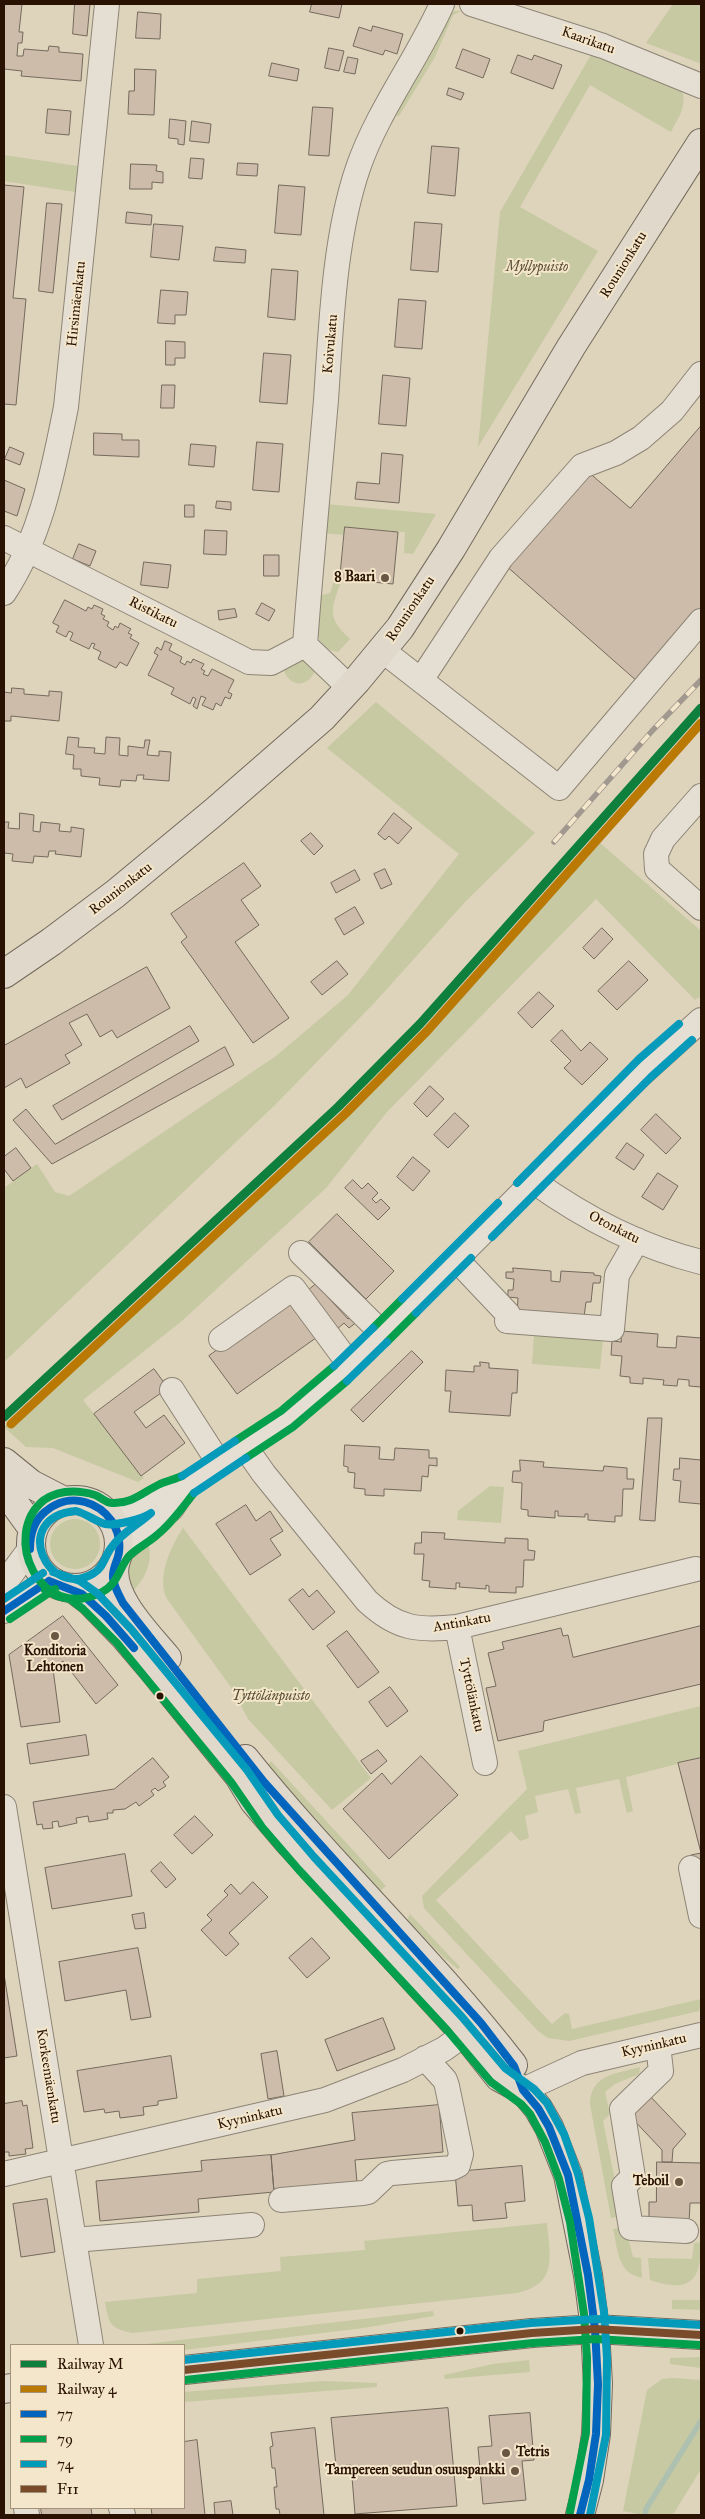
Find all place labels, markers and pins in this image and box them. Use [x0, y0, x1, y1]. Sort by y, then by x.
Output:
place label: 8 Baari [334, 570, 375, 586]
marker: 8 Baari [379, 572, 391, 584]
marker: Konditoria Lehtonen [49, 1630, 61, 1642]
place label: Konditoria Lehtonen [24, 1644, 86, 1676]
unlabelled marker [155, 1691, 165, 1701]
place label: Teboil [633, 2174, 669, 2190]
marker: Teboil [673, 2176, 685, 2188]
unlabelled marker [455, 2326, 465, 2336]
place label: Tetris [516, 2445, 549, 2461]
marker: Tetris [500, 2447, 512, 2459]
place label: Tampereen seudun osuuspankki [325, 2463, 505, 2479]
marker: Tampereen seudun osuuspankki [509, 2465, 521, 2477]

